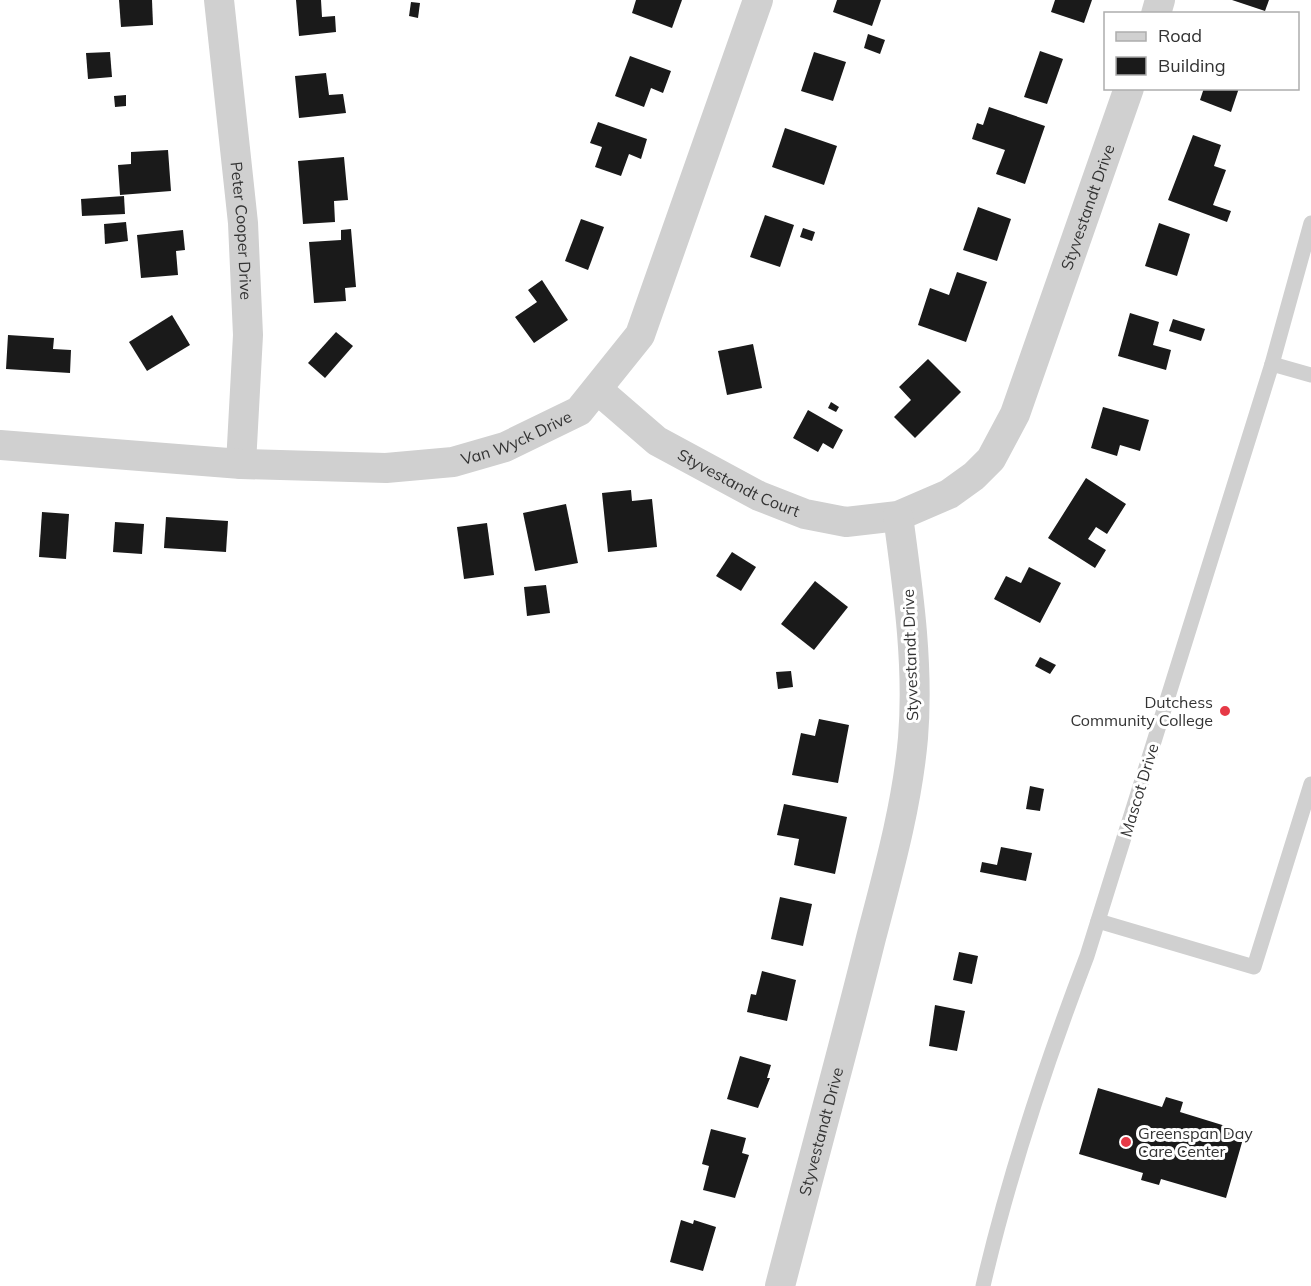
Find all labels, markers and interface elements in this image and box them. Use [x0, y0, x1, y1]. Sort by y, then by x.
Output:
legend [1104, 12, 1299, 90]
text: Road [1158, 24, 1202, 47]
text: Building [1158, 54, 1226, 77]
street label: Styvestandt Drive [1056, 141, 1119, 273]
street label: Peter Cooper Drive [226, 161, 256, 300]
street label: Van Wyck Drive [459, 406, 575, 469]
street label: Styvestandt Court [674, 444, 803, 521]
street label: Styvestandt Drive [898, 589, 922, 721]
place label: Dutchess Community College [1070, 692, 1213, 730]
marker: Dutchess Community College [1218, 704, 1232, 718]
street label: Mascot Drive [1115, 741, 1163, 839]
street label: Styvestandt Drive [794, 1065, 847, 1198]
place label: Greenspan Day Care Center [1138, 1123, 1253, 1161]
marker: Greenspan Day Care Center [1119, 1135, 1133, 1149]

